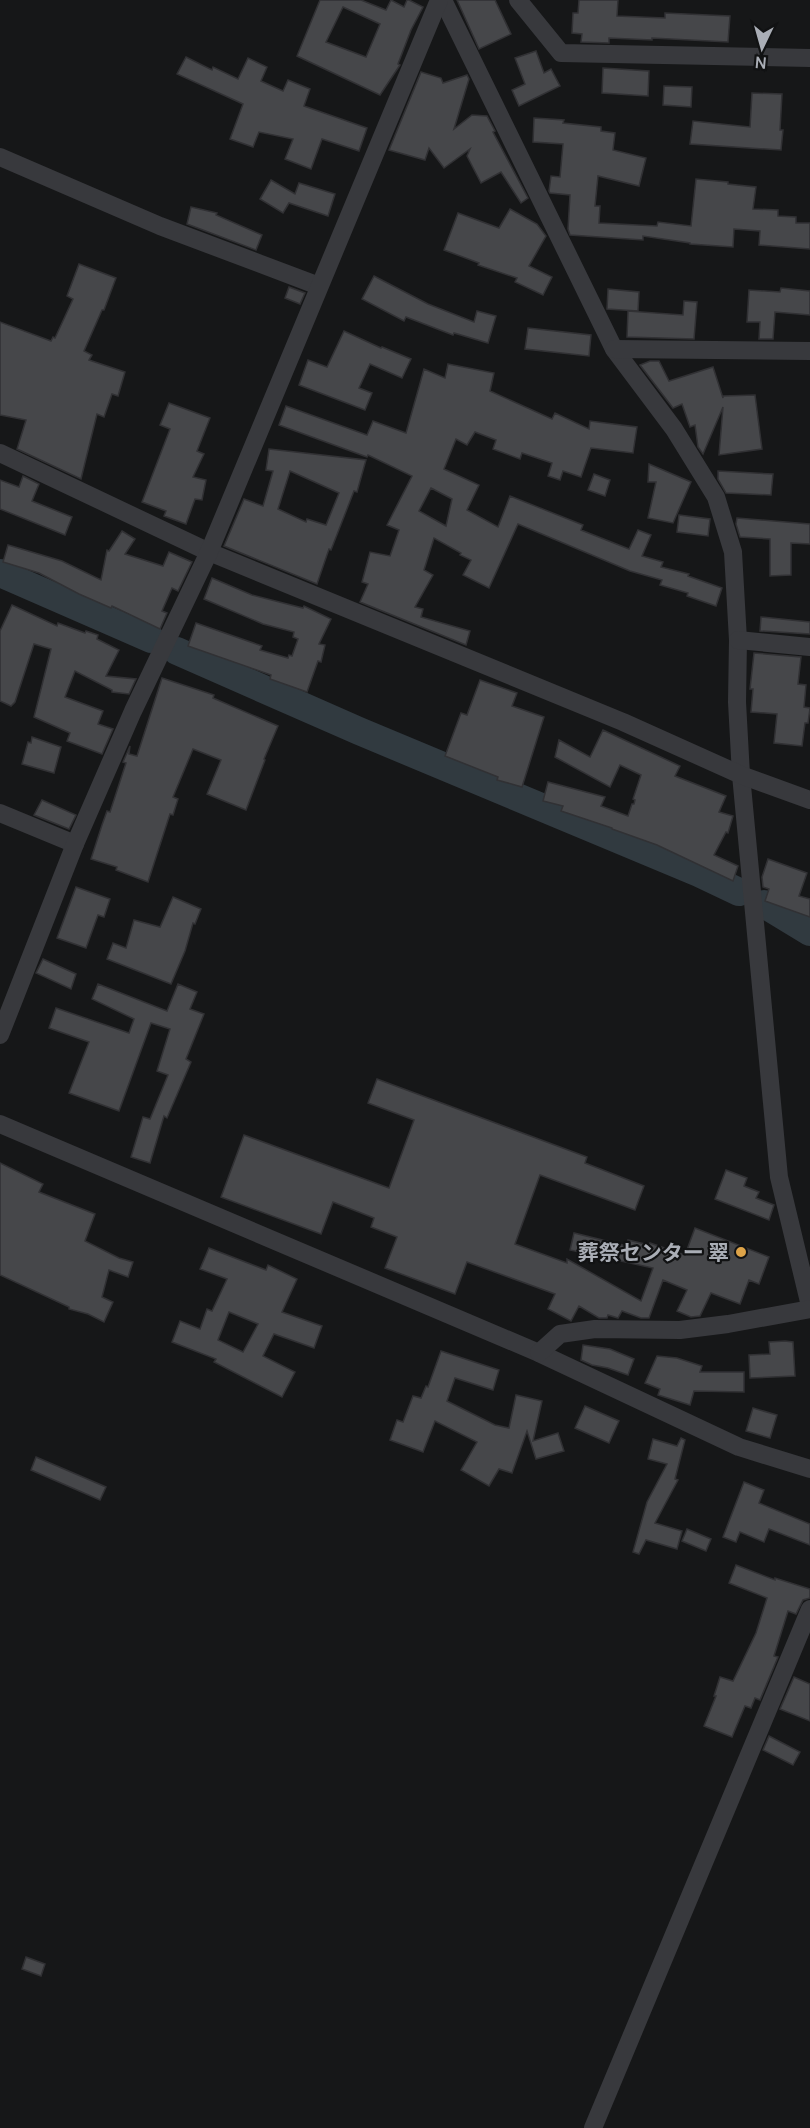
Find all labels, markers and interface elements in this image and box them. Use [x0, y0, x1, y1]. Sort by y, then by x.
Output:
north arrow [732, 18, 792, 78]
text: N [754, 51, 767, 74]
place label: 葬祭センター 翠 [578, 1238, 729, 1266]
marker: 葬祭センター 翠 [734, 1245, 748, 1259]

